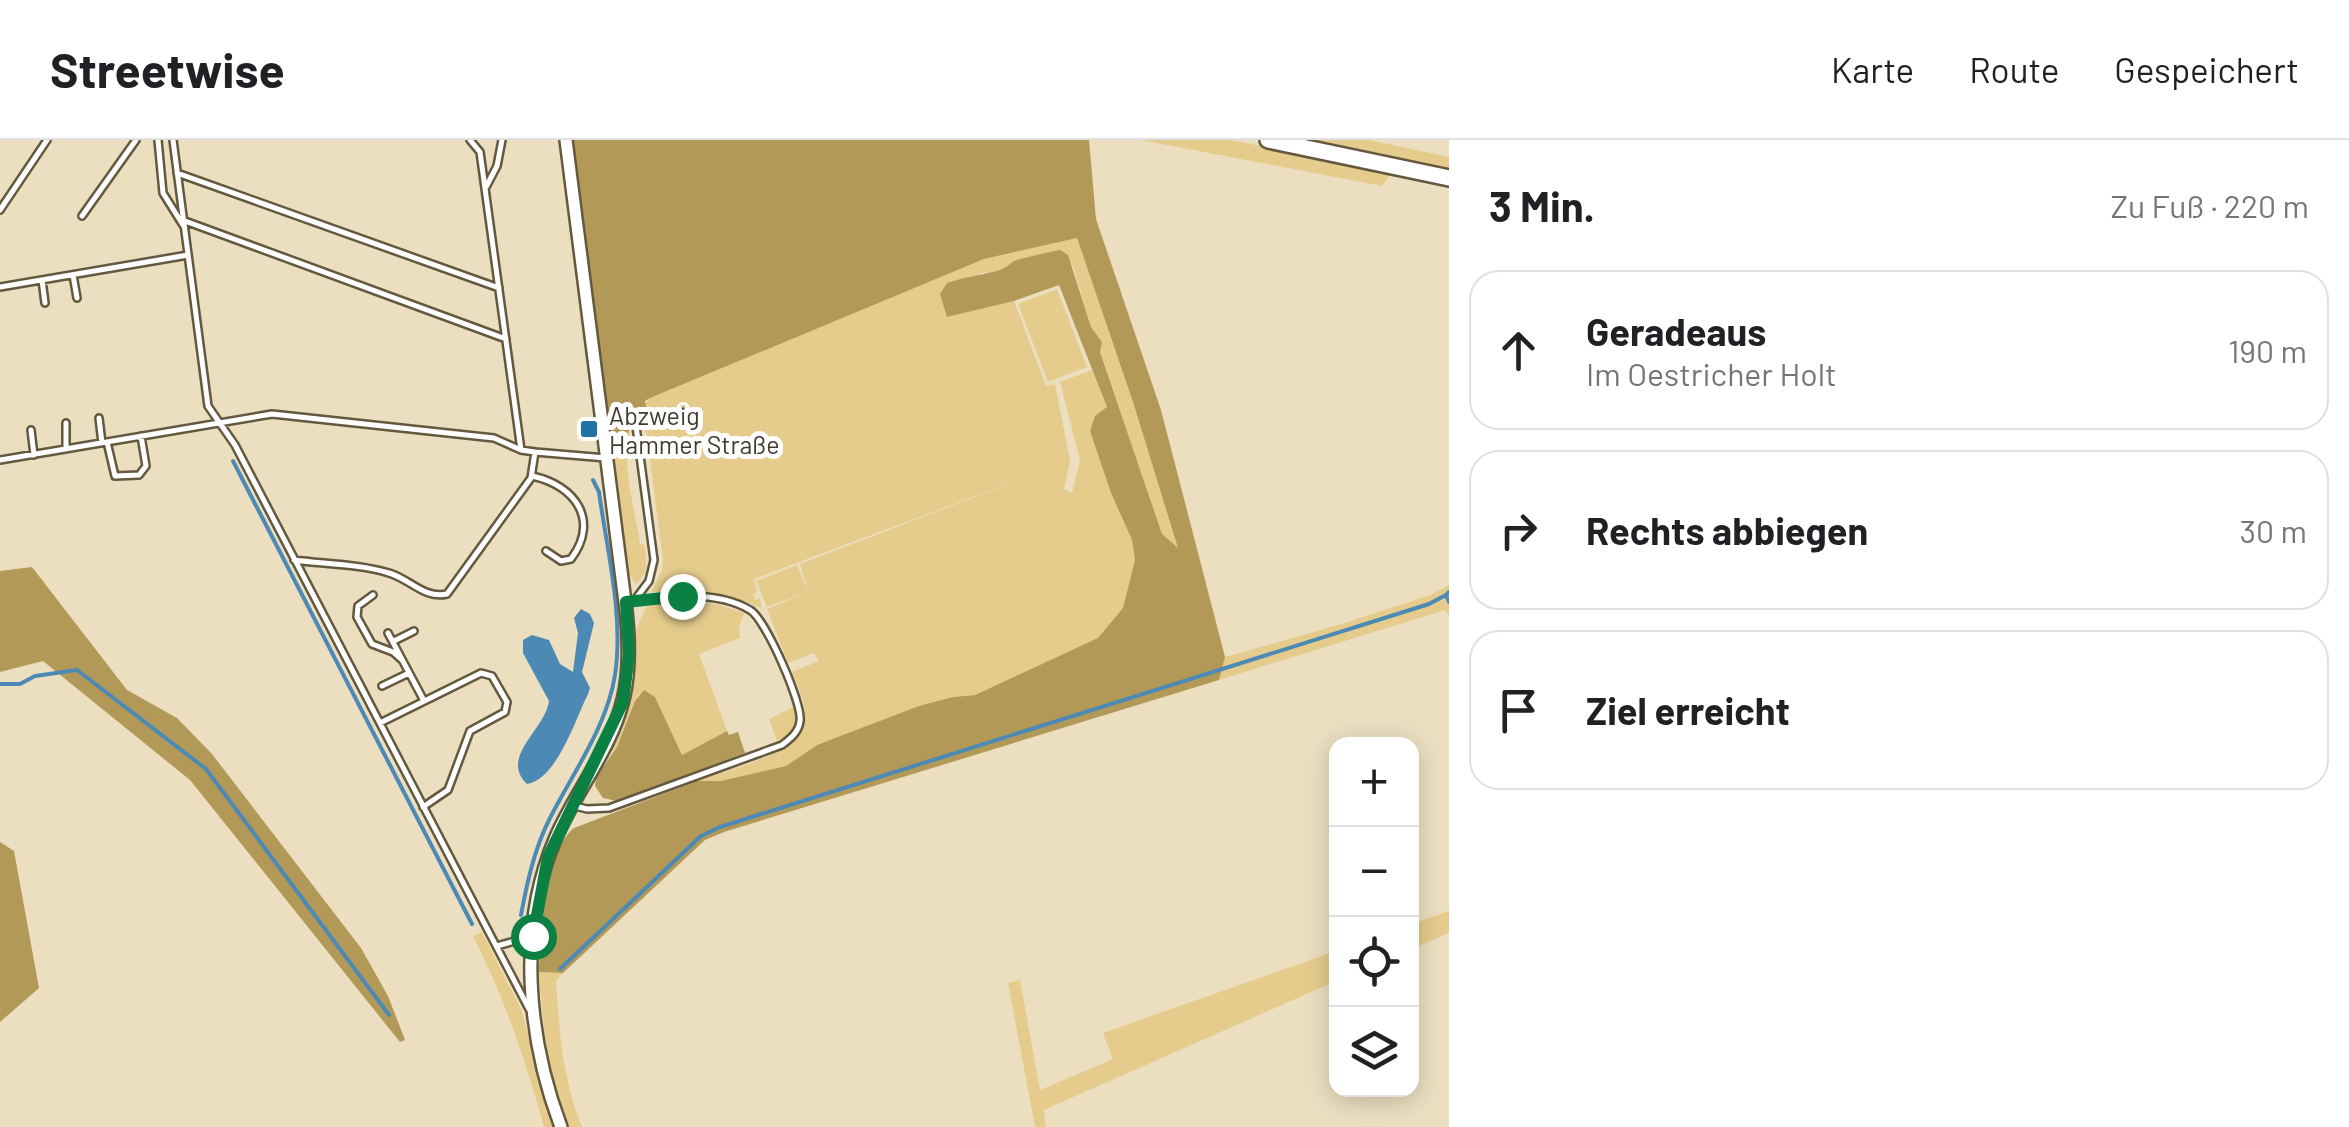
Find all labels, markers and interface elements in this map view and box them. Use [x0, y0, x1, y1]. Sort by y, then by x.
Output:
text: Streetwise [50, 40, 285, 98]
text: Karte [1831, 48, 1914, 90]
text: Route [1969, 48, 2059, 90]
text: Gespeichert [2114, 48, 2299, 90]
text: 3 Min. [1489, 180, 1595, 230]
text: Zu Fuß · 220 m [2110, 186, 2309, 224]
text: Geradeaus [1586, 308, 1766, 354]
icon: ahead [1491, 323, 1546, 378]
text: 190 m [2228, 331, 2307, 369]
text: Im Oestricher Holt [1586, 354, 1837, 392]
place label: Abzweig Hammer Straße [609, 400, 780, 459]
marker: Abzweig Hammer Straße [578, 418, 600, 440]
icon: right [1491, 503, 1546, 558]
text: Rechts abbiegen [1586, 507, 1868, 553]
text: 30 m [2240, 511, 2307, 549]
route end [660, 574, 706, 620]
icon: arrive [1491, 683, 1546, 738]
text: Ziel erreicht [1586, 687, 1790, 733]
map controls [1329, 737, 1419, 1097]
button: + [1329, 737, 1419, 827]
button: − [1329, 827, 1419, 917]
route start [511, 914, 557, 960]
button: locate [1329, 917, 1419, 1007]
button: layers [1329, 1007, 1419, 1097]

